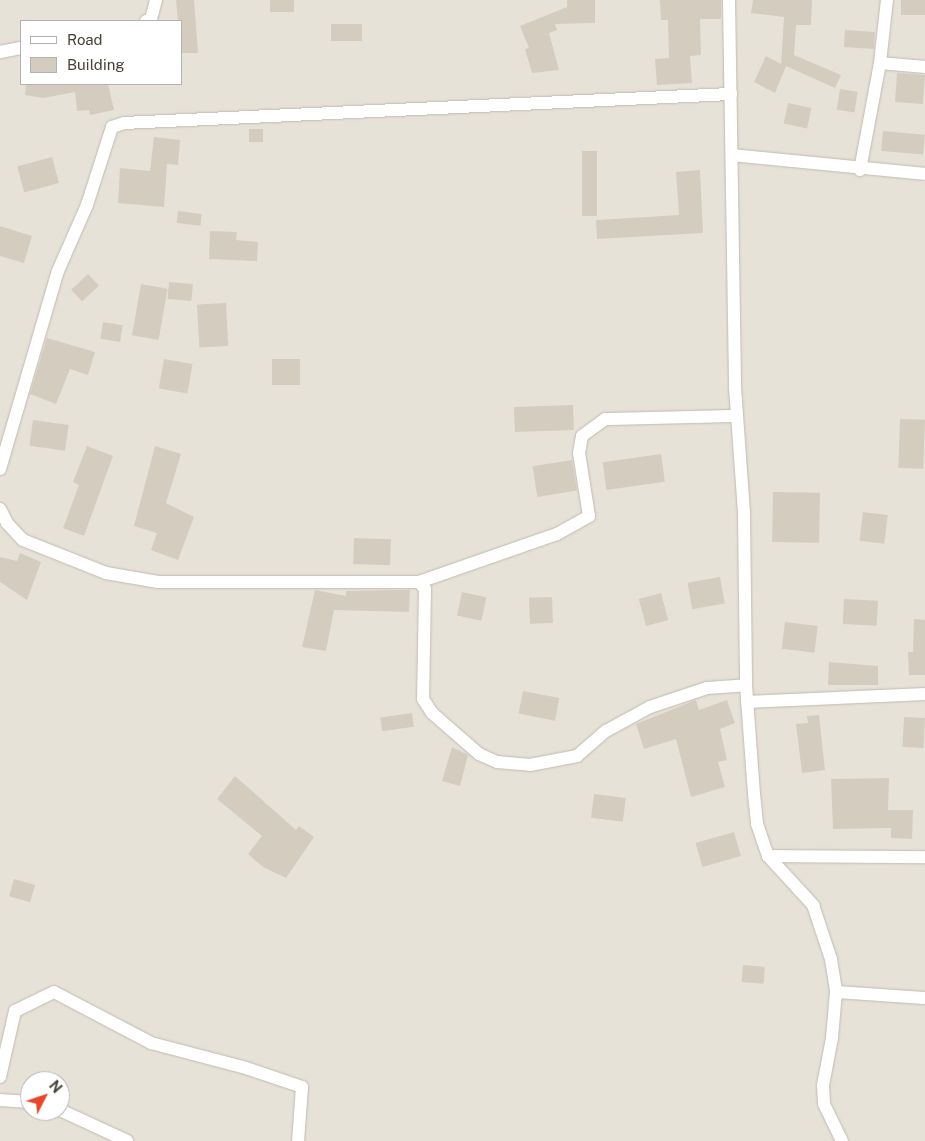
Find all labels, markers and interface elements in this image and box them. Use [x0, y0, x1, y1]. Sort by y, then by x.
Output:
legend [20, 20, 182, 85]
text: Road [67, 31, 103, 48]
text: Building [67, 56, 125, 73]
north arrow [20, 1071, 70, 1121]
text: N [46, 1077, 65, 1096]

